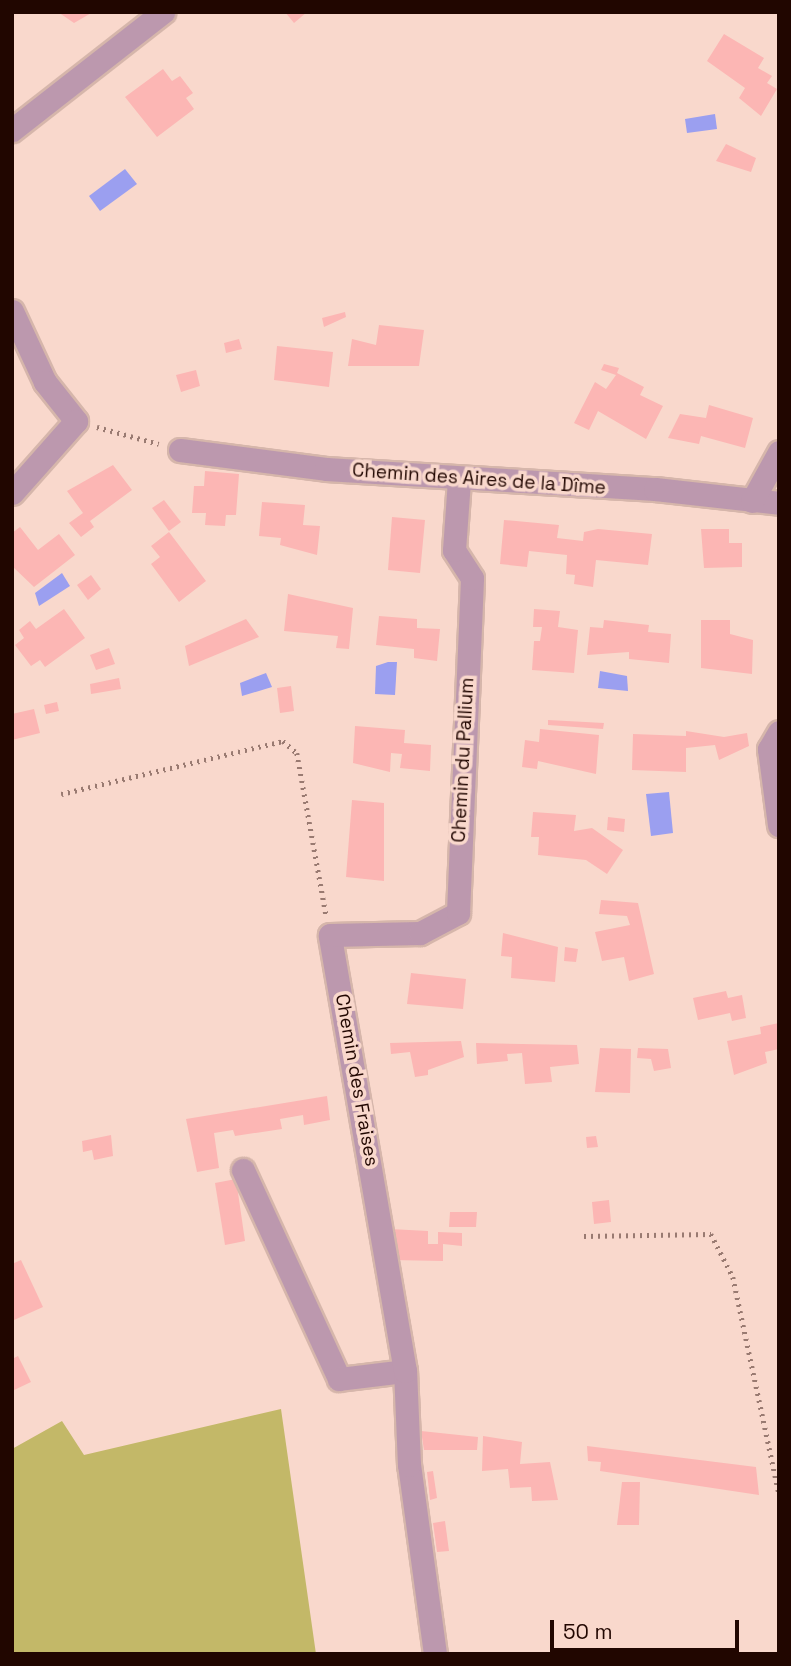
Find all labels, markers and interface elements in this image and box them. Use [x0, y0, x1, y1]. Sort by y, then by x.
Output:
street label: Chemin des Aires de la Dîme [351, 459, 607, 499]
street label: Chemin du Pallium [447, 677, 479, 843]
street label: Chemin des Fraises [331, 992, 383, 1168]
scale bar [553, 1606, 742, 1650]
text: 50 m [563, 1618, 613, 1645]

